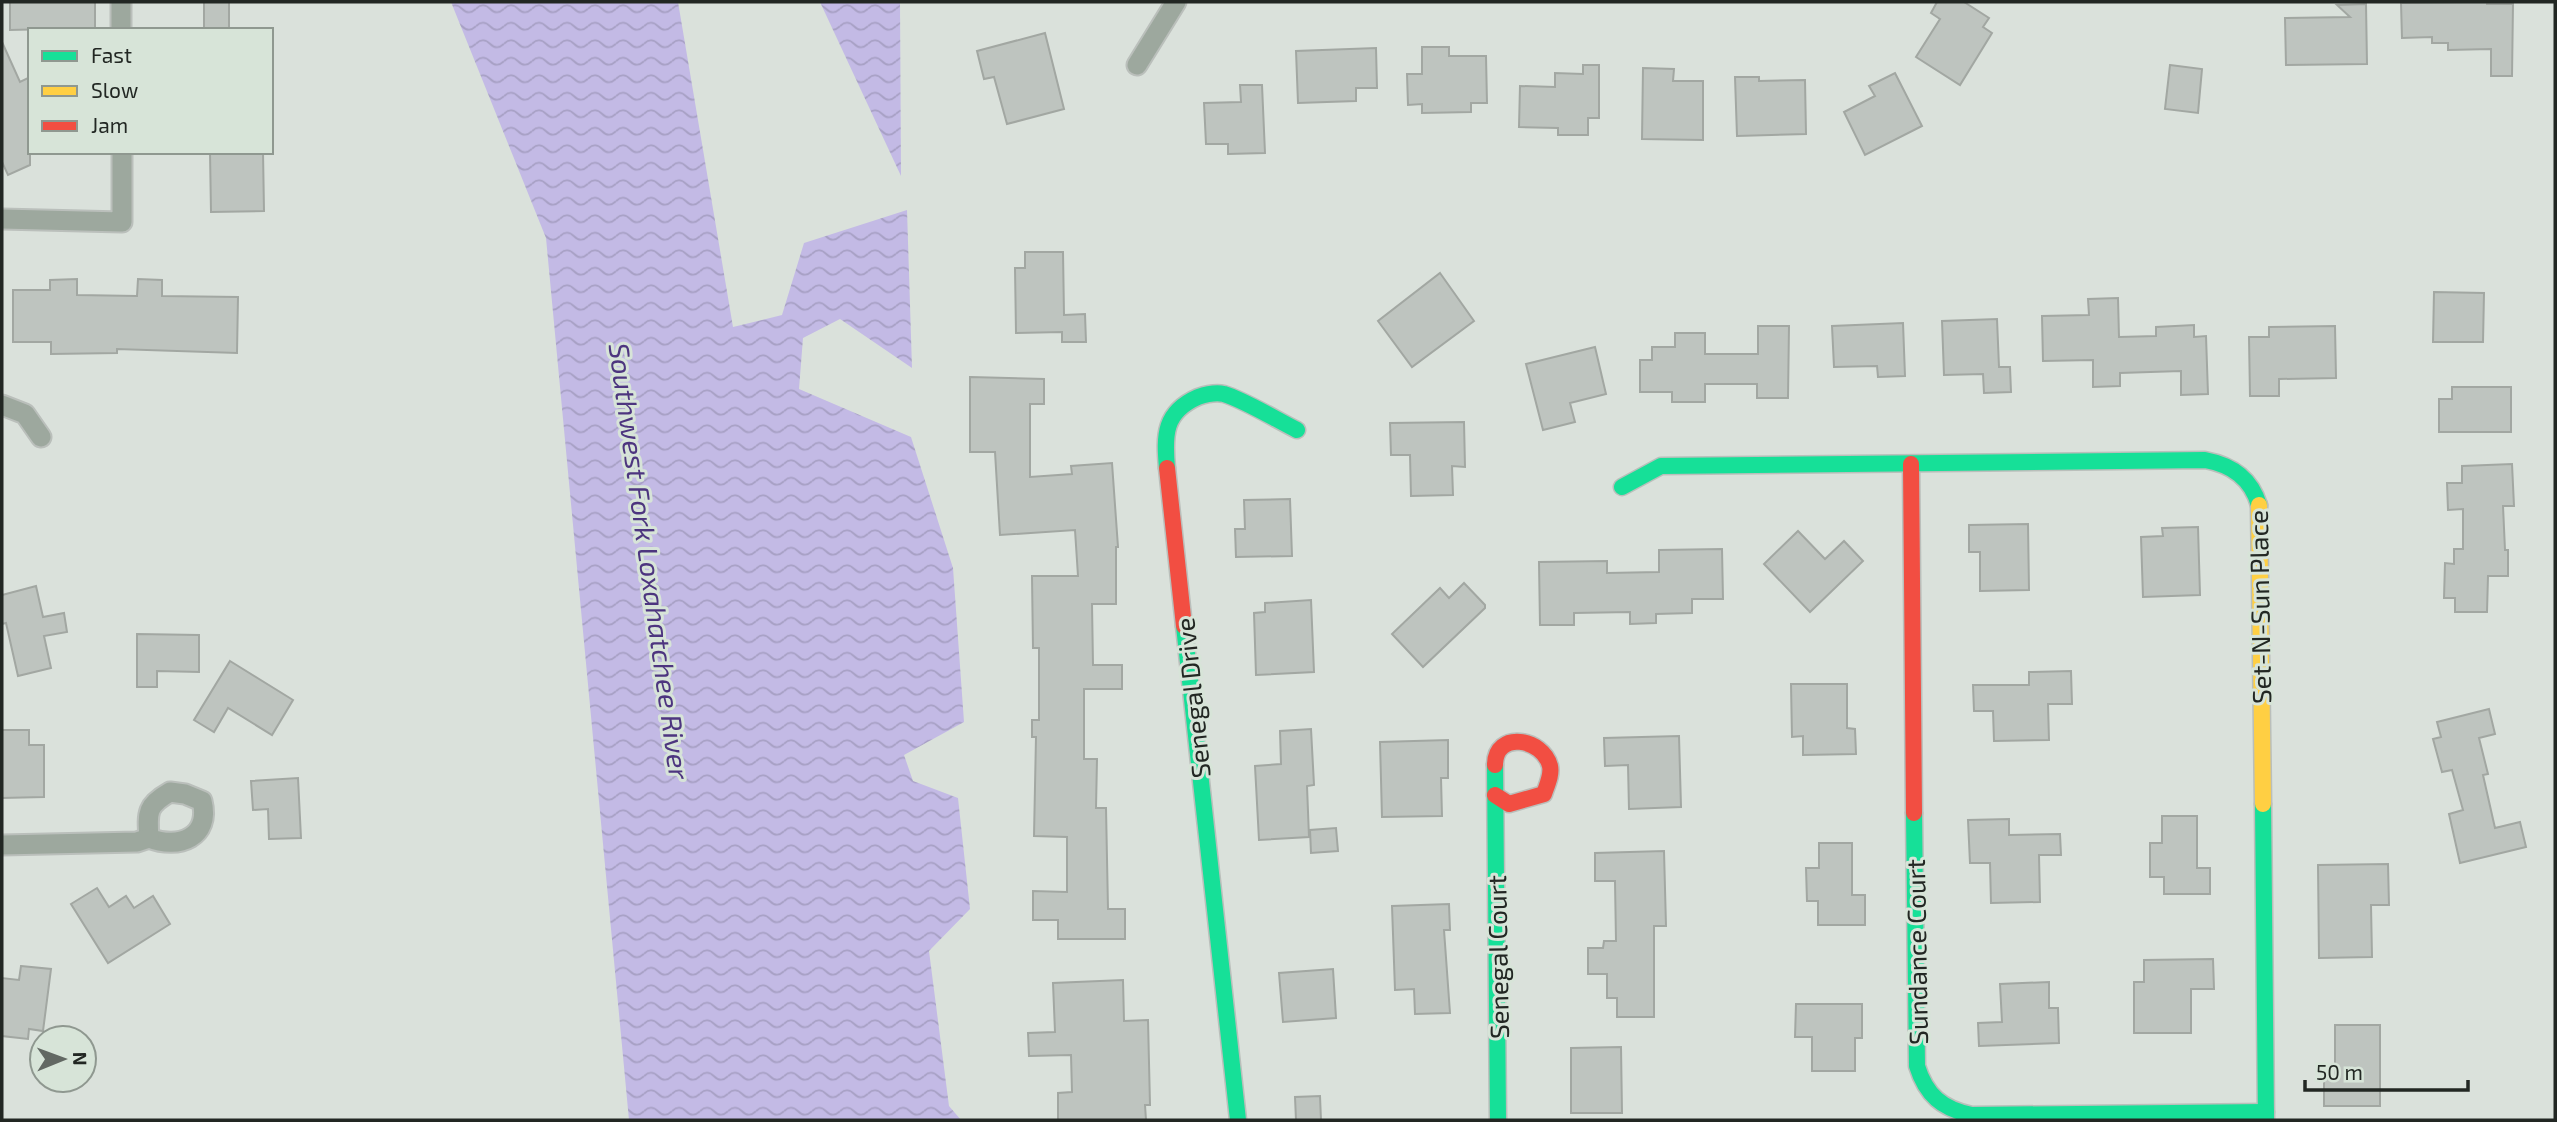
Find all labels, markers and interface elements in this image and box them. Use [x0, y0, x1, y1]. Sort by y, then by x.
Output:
legend [28, 28, 273, 154]
text: Fast [91, 42, 132, 67]
text: Slow [91, 77, 138, 102]
text: Jam [91, 112, 128, 137]
water label: Southwest Fork Loxahatchee River [603, 341, 698, 782]
street label: Set-N-Sun Place [2242, 510, 2276, 704]
street label: Senegal Drive [1168, 616, 1216, 780]
street label: Sundance Court [1899, 859, 1933, 1045]
street label: Senegal Court [1480, 875, 1514, 1039]
north arrow [28, 1024, 98, 1094]
scale bar [2305, 1048, 2468, 1092]
text: N [69, 1052, 92, 1066]
text: 50 m [2316, 1059, 2363, 1084]

